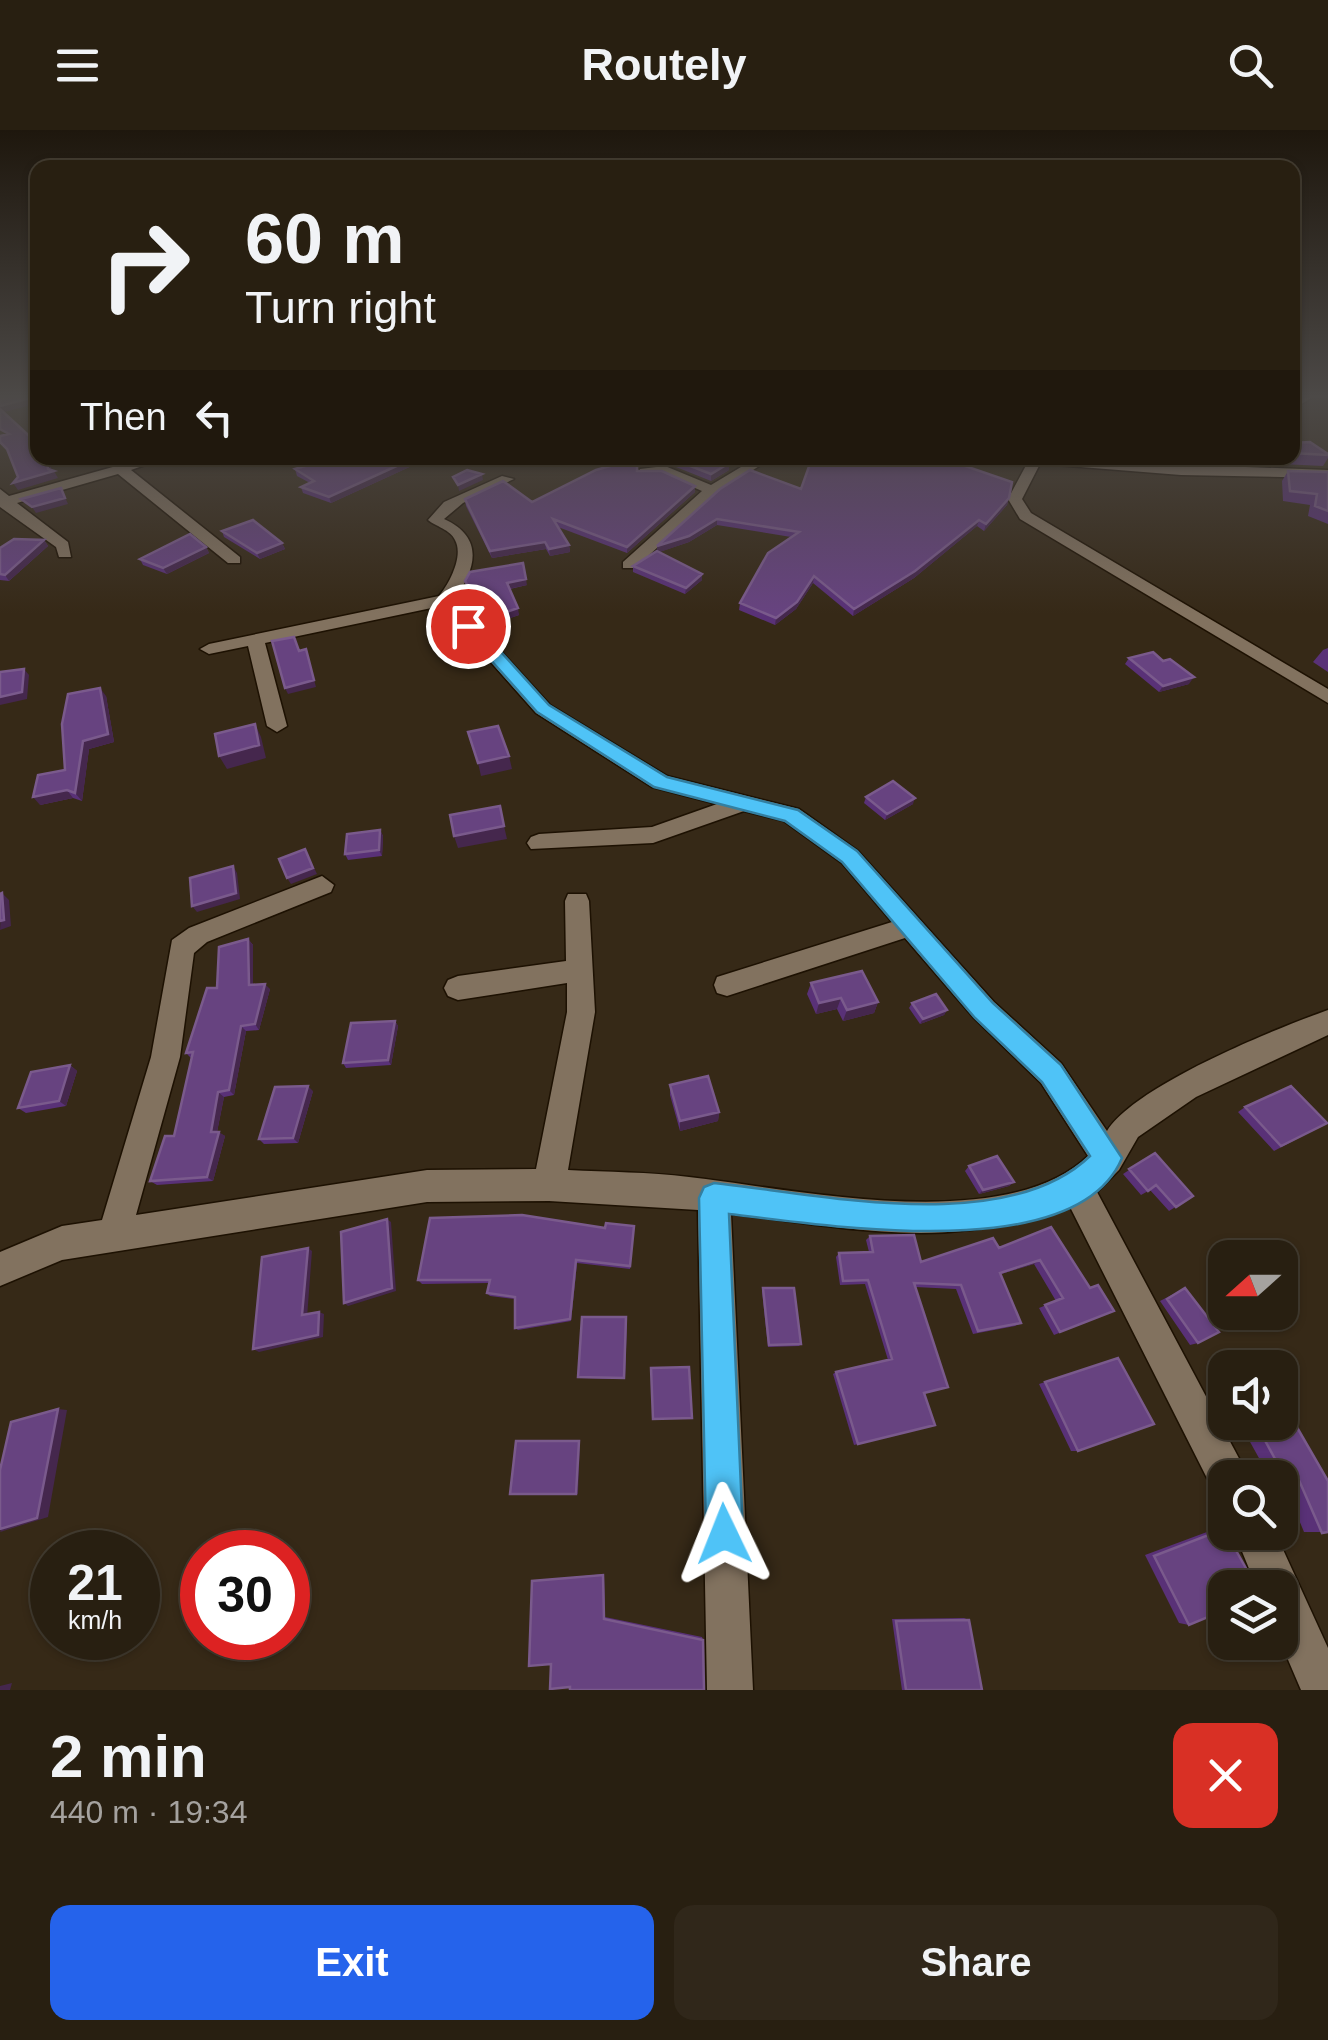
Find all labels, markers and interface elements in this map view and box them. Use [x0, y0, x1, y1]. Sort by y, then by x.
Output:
icon: menu [50, 38, 105, 93]
icon: search [1223, 38, 1278, 93]
text: Routely [581, 39, 747, 90]
icon: right [80, 200, 210, 330]
text: 60 m [245, 200, 405, 278]
text: Turn right [245, 282, 436, 333]
icon: left [187, 390, 242, 445]
text: Then [80, 396, 167, 438]
pin [426, 584, 511, 669]
icon: arrive [441, 599, 496, 654]
north arrow [1208, 1240, 1298, 1330]
map controls [1208, 1240, 1298, 1660]
button: sound [1208, 1350, 1298, 1440]
button: search [1208, 1460, 1298, 1550]
position arrow [672, 1482, 776, 1586]
speed limit sign: 30 [180, 1530, 310, 1660]
text: 21 [67, 1555, 123, 1611]
button: layers [1208, 1570, 1298, 1660]
text: km/h [68, 1606, 122, 1634]
text: 2 min [50, 1723, 207, 1790]
button: close [1173, 1723, 1278, 1828]
text: 440 m · 19:34 [50, 1794, 247, 1830]
button: Exit [50, 1905, 654, 2020]
button: Share [674, 1905, 1278, 2020]

